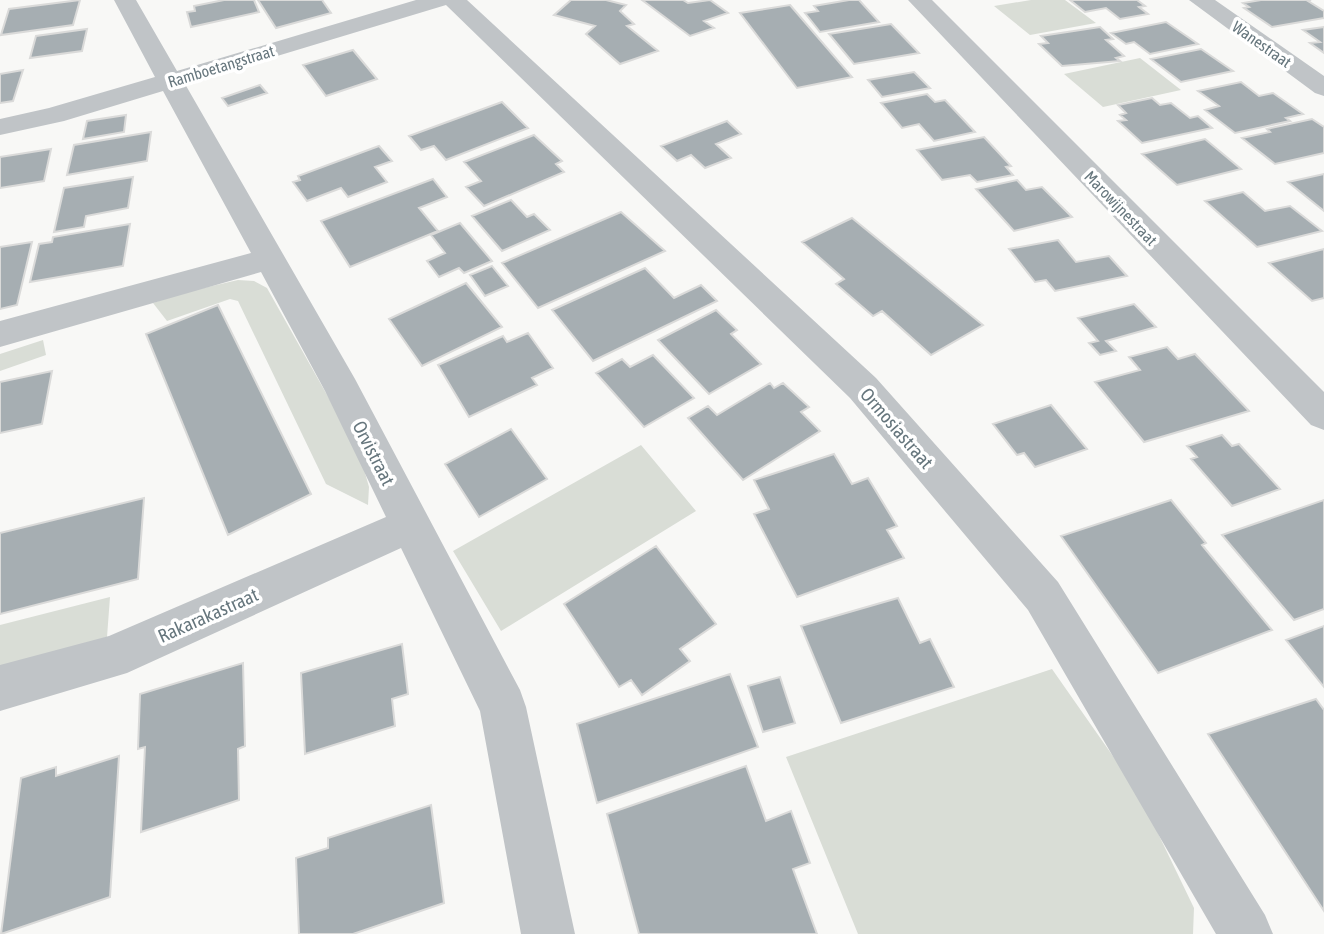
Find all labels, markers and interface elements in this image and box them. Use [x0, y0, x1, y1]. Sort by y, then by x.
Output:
street label: Wanestraat [1229, 17, 1295, 71]
street label: Ramboetangstraat [166, 41, 277, 92]
street label: Marowijnestraat [1080, 167, 1161, 250]
street label: Ormosiastraat [856, 383, 938, 473]
street label: Orvistraat [348, 417, 400, 489]
street label: Rakarakastraat [154, 583, 262, 647]

